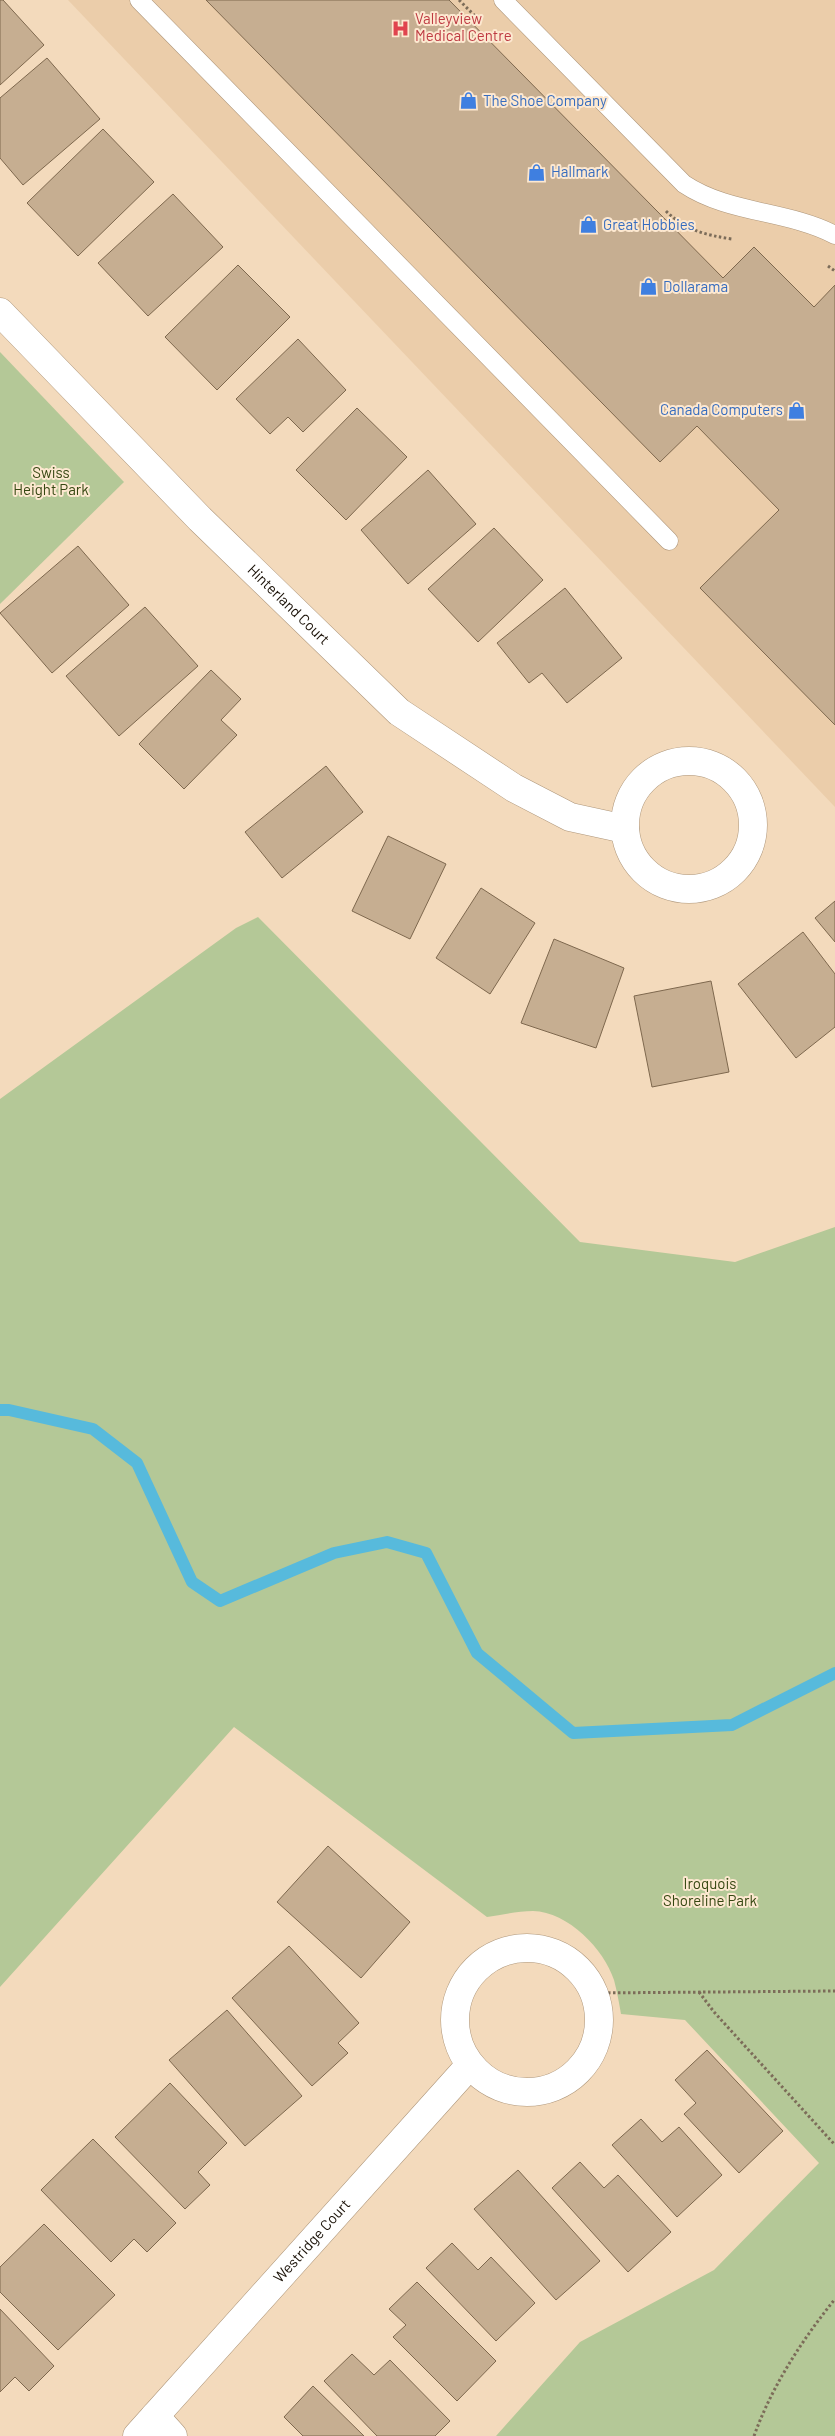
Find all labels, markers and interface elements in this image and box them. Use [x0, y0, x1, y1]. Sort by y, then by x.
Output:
place label: Valleyview Medical Centre [415, 9, 512, 44]
hospital icon: Valleyview Medical Centre [391, 18, 411, 38]
shop icon: The Shoe Company [459, 91, 479, 111]
place label: The Shoe Company [483, 91, 607, 109]
shop icon: Hallmark [527, 162, 547, 182]
place label: Hallmark [551, 162, 609, 180]
shop icon: Great Hobbies [579, 215, 599, 235]
place label: Great Hobbies [603, 215, 695, 233]
shop icon: Dollarama [639, 277, 659, 297]
place label: Dollarama [663, 277, 728, 295]
place label: Canada Computers [660, 400, 783, 418]
shop icon: Canada Computers [787, 400, 807, 420]
park label: Swiss Height Park [13, 463, 89, 498]
street label: Hinterland Court [244, 560, 334, 648]
park label: Iroquois Shoreline Park [663, 1874, 757, 1909]
street label: Westridge Court [269, 2195, 353, 2286]

